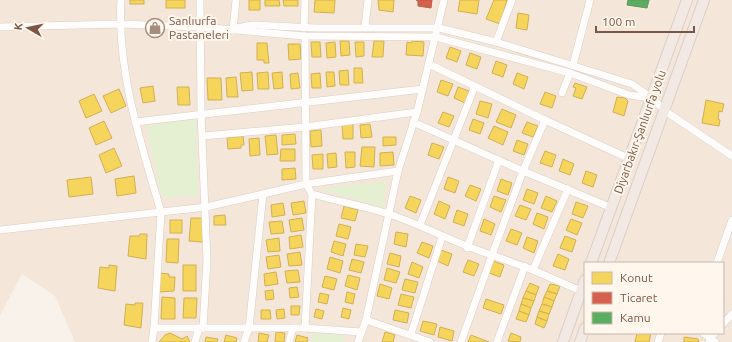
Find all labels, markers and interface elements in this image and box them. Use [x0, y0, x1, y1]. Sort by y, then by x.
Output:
north arrow [8, 8, 48, 48]
scale bar [596, 8, 694, 34]
place label: Sanlıurfa Pastaneleri [169, 14, 229, 41]
text: 100 m [602, 15, 635, 28]
shop icon: Sanlıurfa Pastaneleri [144, 17, 166, 39]
text: K [12, 21, 25, 31]
street label: Diyarbakır-Şanlıurfa yolu [611, 68, 668, 196]
legend [584, 262, 724, 334]
text: Konut [620, 271, 653, 284]
text: Ticaret [620, 291, 658, 304]
text: Kamu [620, 311, 651, 324]

